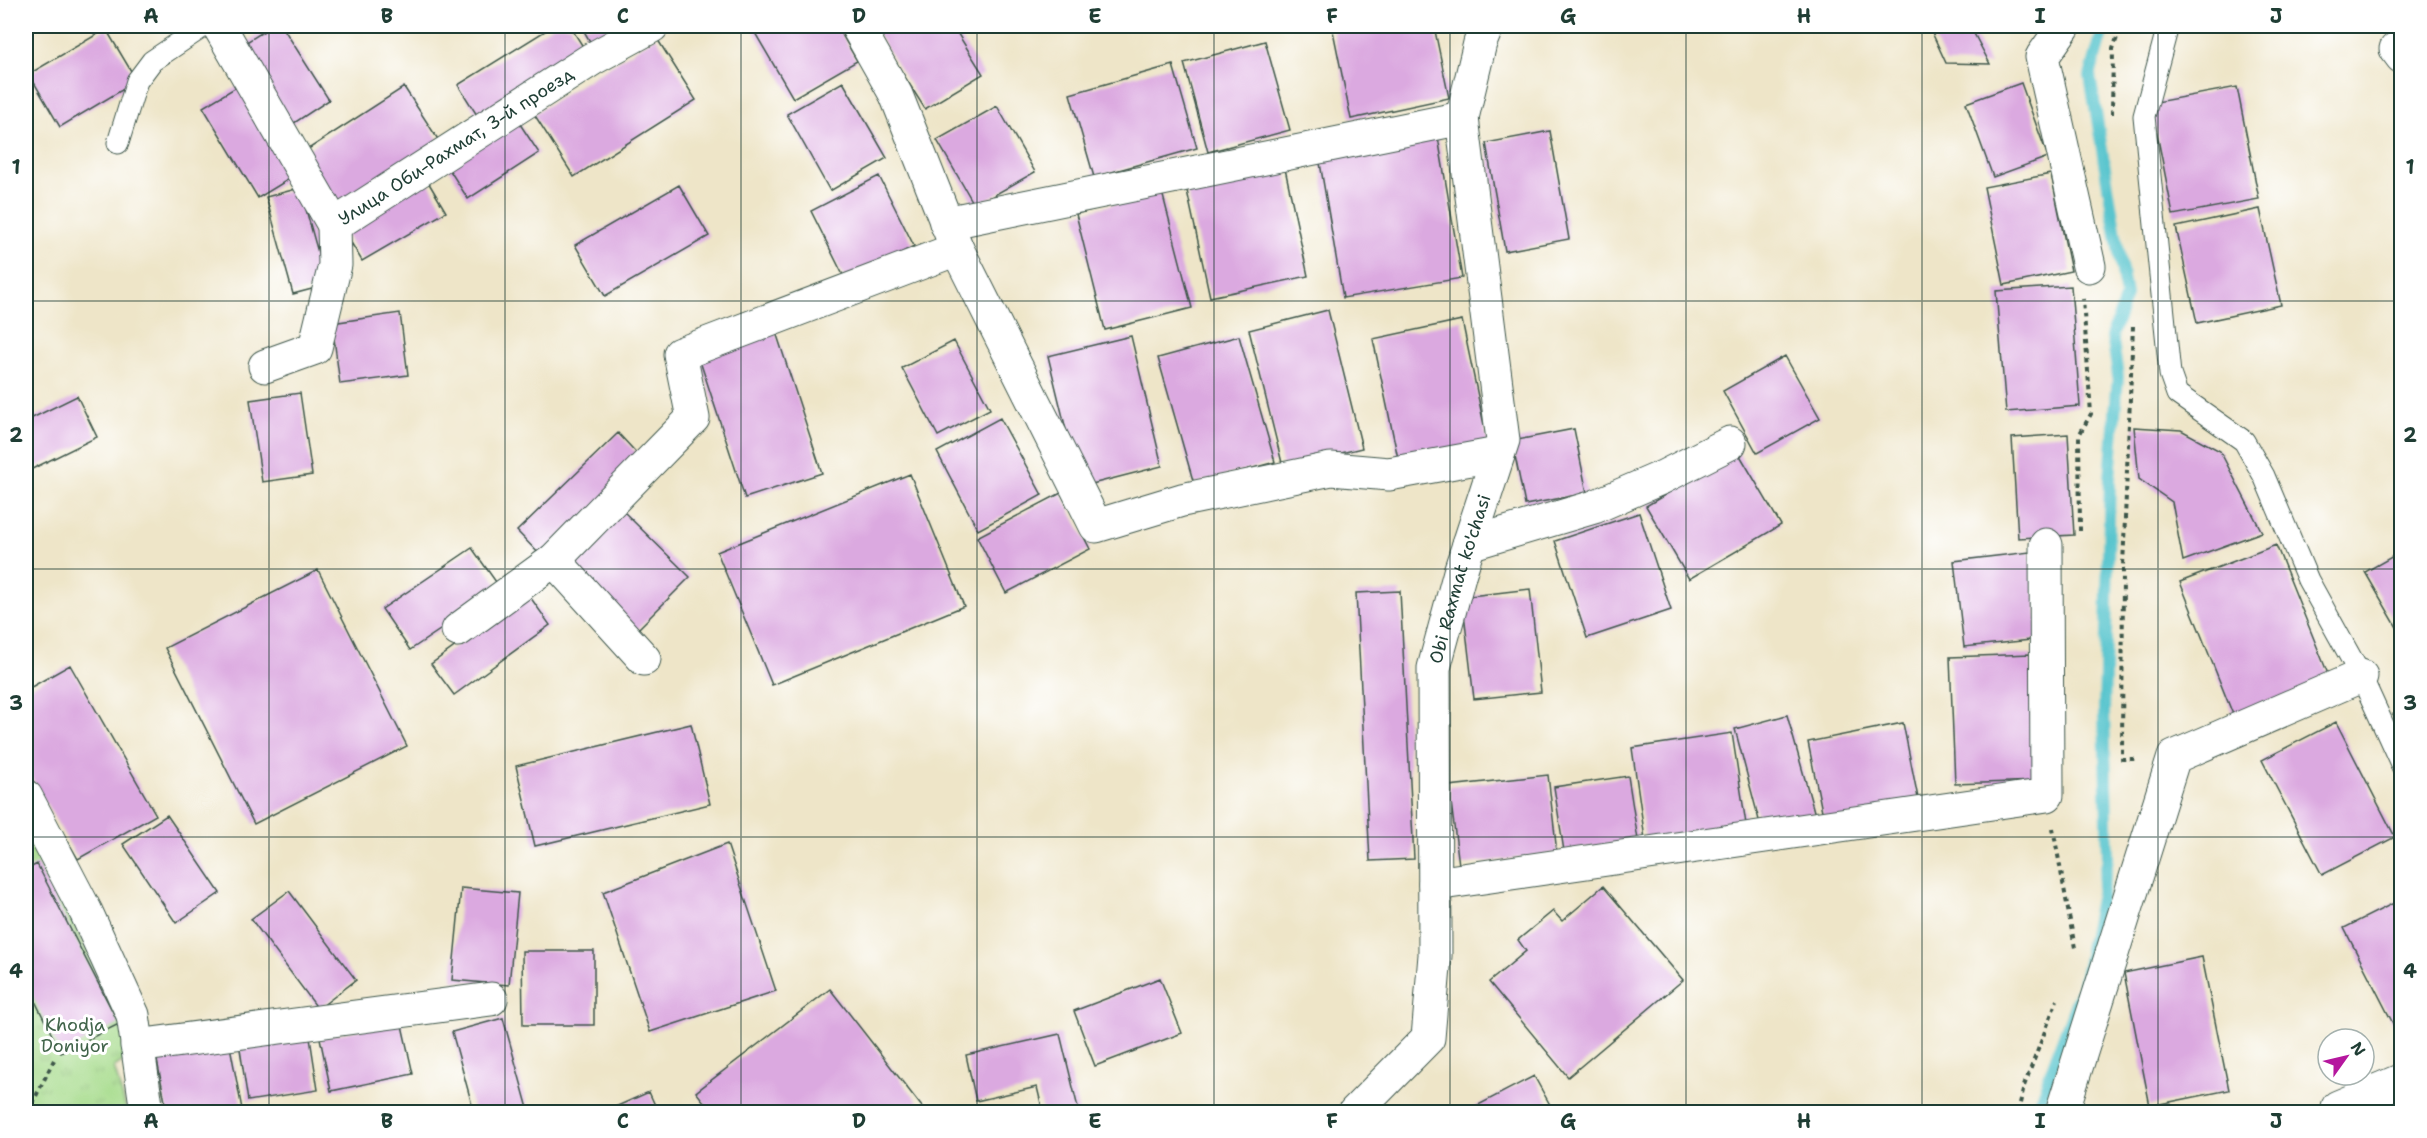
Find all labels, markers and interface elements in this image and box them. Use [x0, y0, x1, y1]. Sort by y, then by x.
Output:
text: A [143, 3, 159, 29]
text: B [381, 3, 393, 29]
text: C [617, 3, 629, 29]
text: D [852, 3, 866, 29]
text: E [1088, 3, 1102, 29]
text: F [1326, 3, 1338, 29]
text: G [1560, 3, 1576, 29]
text: H [1797, 3, 1811, 29]
text: I [2034, 3, 2046, 29]
text: J [2270, 3, 2283, 29]
street label: Улица Оби-Рахмат, 3-й проезд [334, 62, 579, 231]
text: 1 [11, 154, 21, 180]
text: 1 [2405, 154, 2415, 180]
text: 2 [9, 422, 23, 448]
text: 2 [2403, 422, 2417, 448]
street label: Obi Raxmat ko'chasi [1424, 491, 1496, 666]
text: 3 [9, 690, 23, 716]
text: 3 [2403, 690, 2417, 716]
text: 4 [9, 958, 23, 984]
text: 4 [2403, 958, 2417, 984]
park label: Khodja Doniyor [41, 1013, 109, 1058]
north arrow [2316, 1027, 2376, 1087]
text: N [2346, 1038, 2370, 1060]
text: A [143, 1108, 159, 1134]
text: B [381, 1108, 393, 1134]
text: C [617, 1108, 629, 1134]
text: D [852, 1108, 866, 1134]
text: E [1088, 1108, 1102, 1134]
text: F [1326, 1108, 1338, 1134]
text: G [1560, 1108, 1576, 1134]
text: H [1797, 1108, 1811, 1134]
text: I [2034, 1108, 2046, 1134]
text: J [2270, 1108, 2283, 1134]

